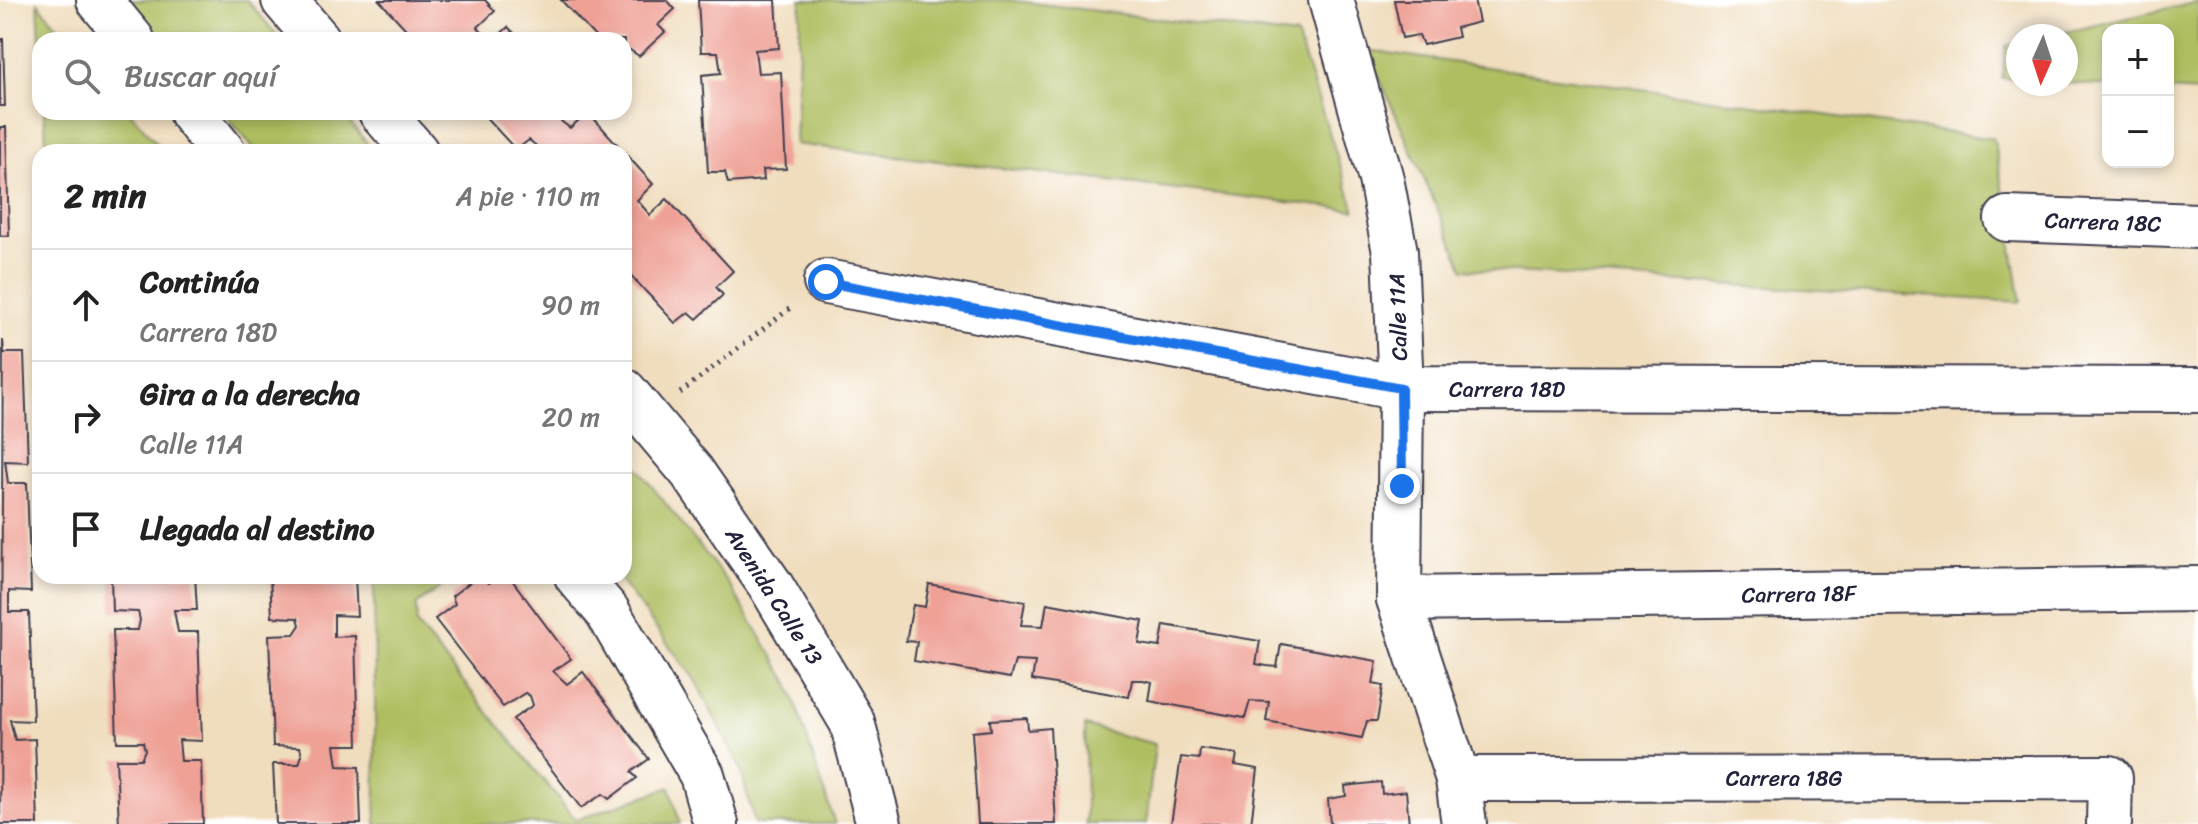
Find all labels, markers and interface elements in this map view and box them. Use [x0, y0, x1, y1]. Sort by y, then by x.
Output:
north arrow [2006, 24, 2078, 96]
map controls [2102, 24, 2174, 168]
button: + [2102, 24, 2174, 96]
search box [32, 32, 632, 120]
text: Buscar aquí [124, 49, 277, 103]
icon: search [60, 54, 104, 98]
button: − [2102, 96, 2174, 168]
text: 2 min [64, 166, 146, 226]
text: A pie · 110 m [456, 173, 600, 219]
street label: Carrera 18C [2044, 200, 2162, 244]
text: Continúa [140, 255, 259, 309]
route start [808, 264, 844, 300]
street label: Calle 11A [1377, 273, 1419, 361]
text: 90 m [541, 282, 600, 328]
icon: ahead [64, 283, 108, 327]
text: Carrera 18D [140, 309, 277, 355]
text: Gira a la derecha [140, 367, 360, 421]
street label: Carrera 18D [1449, 370, 1566, 409]
text: 20 m [542, 394, 600, 440]
icon: right [64, 395, 108, 439]
text: Calle 11A [140, 421, 244, 467]
route end [1384, 468, 1420, 504]
text: Llegada al destino [140, 502, 374, 556]
icon: arrive [64, 507, 108, 551]
street label: Avenida Calle 13 [714, 518, 833, 673]
street label: Carrera 18F [1741, 573, 1858, 614]
street label: Carrera 18G [1726, 759, 1842, 798]

